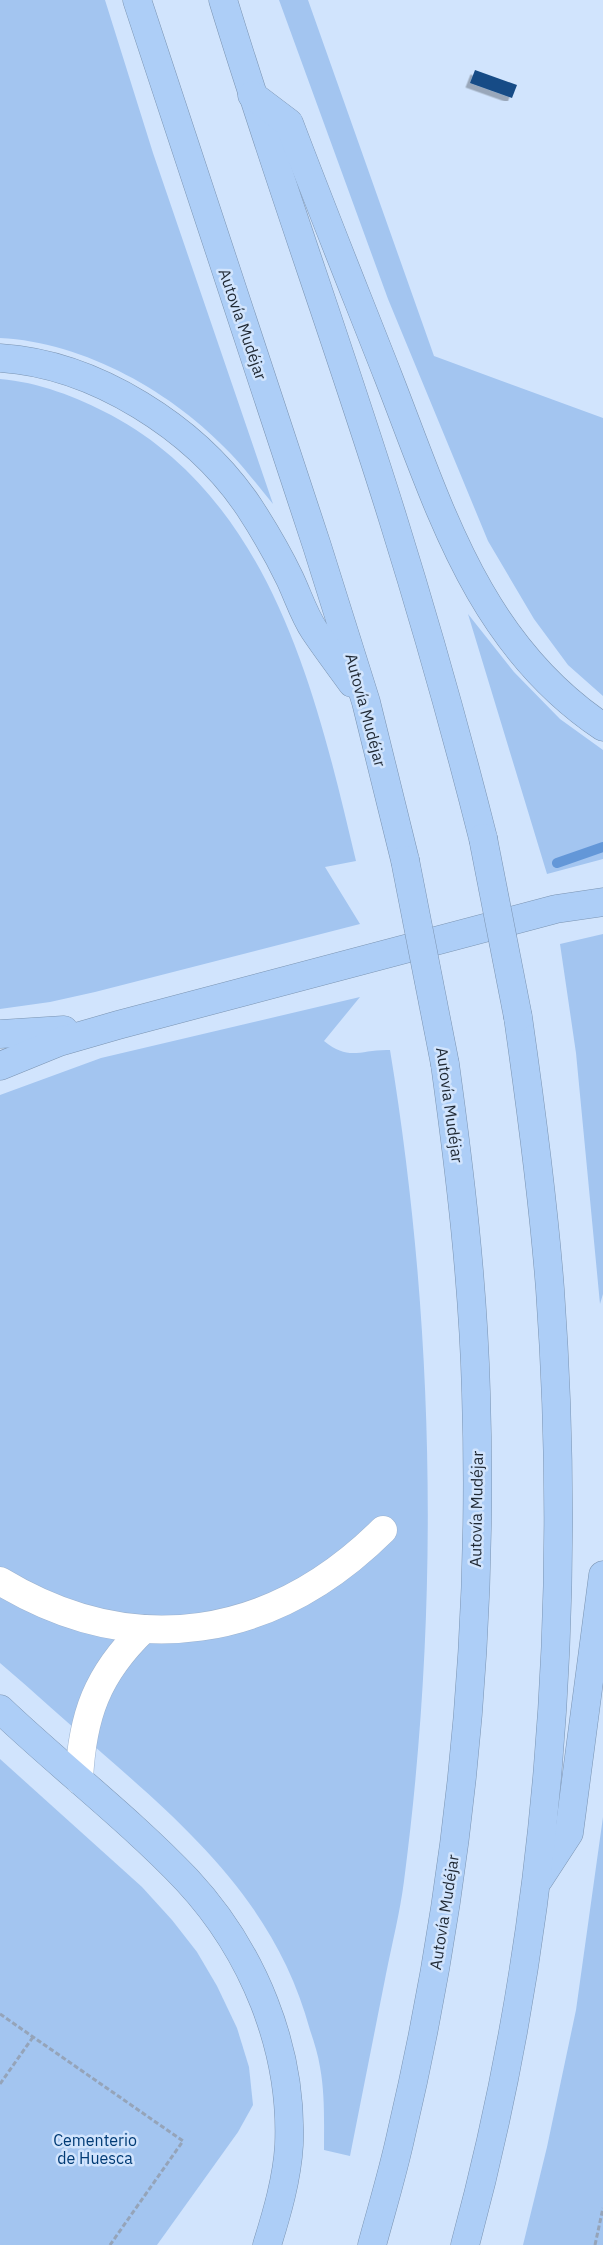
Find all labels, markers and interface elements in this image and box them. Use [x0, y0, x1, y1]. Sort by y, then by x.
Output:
street label: Autovía Mudéjar [215, 266, 271, 382]
street label: Autovía Mudéjar [341, 651, 391, 769]
street label: Autovía Mudéjar [432, 1046, 468, 1164]
street label: Autovía Mudéjar [465, 1450, 487, 1567]
street label: Autovía Mudéjar [425, 1853, 463, 1971]
park label: Cementerio de Huesca [53, 2130, 137, 2168]

